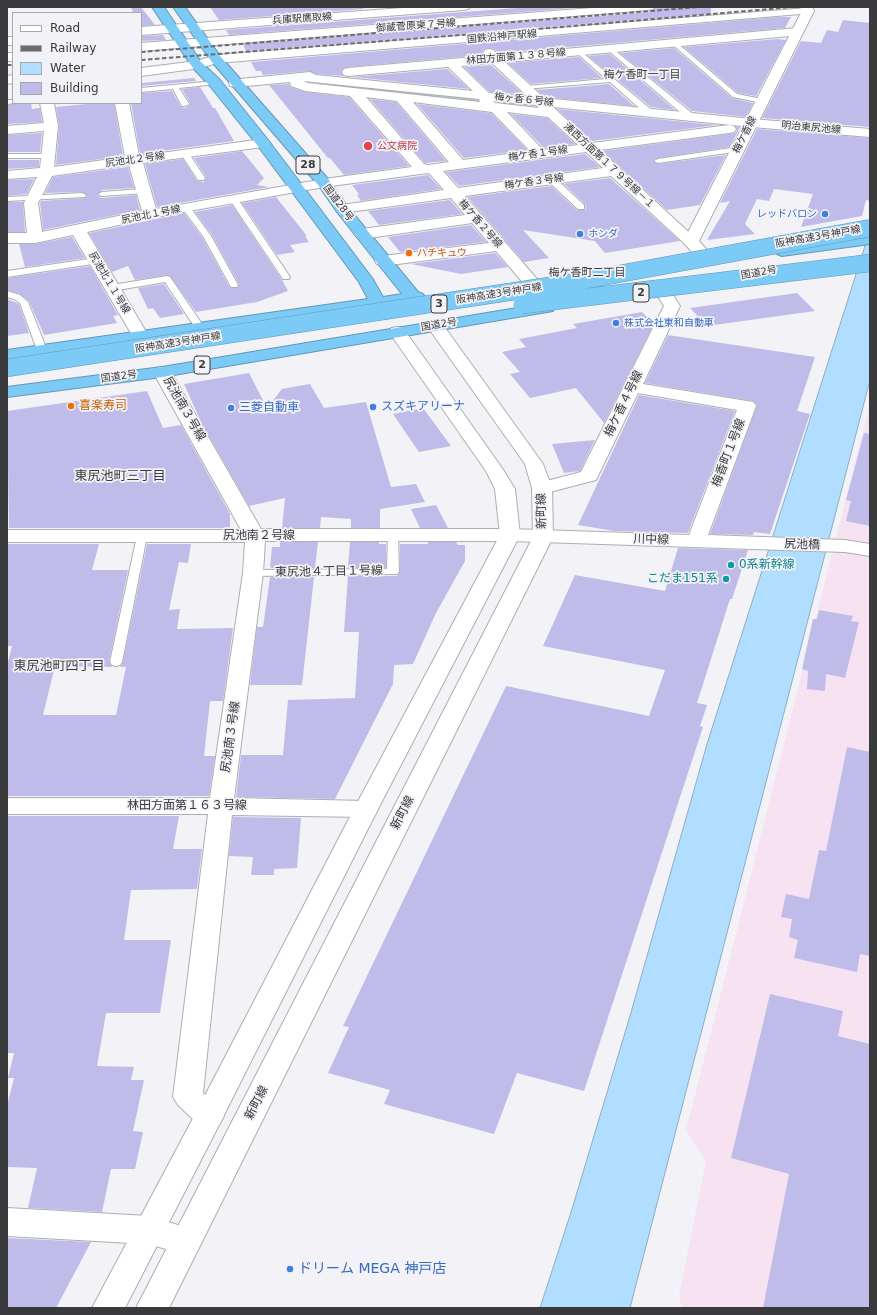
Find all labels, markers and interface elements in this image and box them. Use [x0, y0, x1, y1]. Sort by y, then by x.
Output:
street label: 兵庫駅鷹取線 [272, 11, 332, 27]
legend [12, 12, 142, 104]
street label: 御蔵菅原東７号線 [376, 17, 456, 35]
text: Road [50, 21, 80, 35]
street label: 国鉄沿神戸駅線 [467, 28, 537, 46]
text: Railway [50, 41, 96, 55]
street label: 林田方面第１３８号線 [466, 47, 566, 67]
text: Water [50, 61, 85, 75]
district label: 梅ケ香町一丁目 [604, 68, 680, 82]
text: Building [50, 81, 99, 95]
street label: 梅ヶ香６号線 [494, 91, 554, 109]
street label: 梅ケ香線 [731, 114, 759, 156]
street label: 明治東尻池線 [781, 119, 841, 137]
street label: 湊西方面第１７９号線－１ [561, 121, 657, 211]
marker: 公文病院 [362, 140, 374, 152]
place label: 公文病院 [377, 140, 417, 152]
street label: 梅ケ香１号線 [507, 144, 569, 164]
street label: 尻池北２号線 [104, 150, 166, 170]
road number: 28 [296, 156, 320, 174]
street label: 梅ケ香３号線 [503, 172, 565, 192]
street label: 国道28号 [320, 182, 356, 224]
street label: 梅ケ香２号線 [456, 197, 504, 251]
street label: 尻池北１号線 [120, 203, 182, 227]
place label: レッドバロン [757, 208, 817, 220]
marker: レッドバロン [820, 209, 830, 219]
street label: 阪神高速3号神戸線 [774, 224, 862, 250]
place label: ホンダ [588, 228, 618, 240]
marker: ホンダ [575, 229, 585, 239]
place label: ハチキュウ [417, 247, 467, 259]
marker: ハチキュウ [404, 248, 414, 258]
street label: 尻池北１１号線 [86, 250, 132, 316]
street label: 国道2号 [740, 264, 778, 282]
district label: 梅ケ香町二丁目 [549, 266, 625, 280]
street label: 阪神高速3号神戸線 [455, 281, 543, 307]
road number: 2 [633, 284, 649, 302]
road number: 3 [431, 295, 447, 313]
street label: 国道2号 [420, 316, 458, 334]
place label: 株式会社東和自動車 [624, 317, 714, 329]
marker: 株式会社東和自動車 [611, 318, 621, 328]
street label: 阪神高速3号神戸線 [134, 330, 222, 356]
road number: 2 [194, 356, 210, 374]
street label: 梅ケ香４号線 [602, 368, 646, 440]
street label: 国道2号 [100, 369, 138, 385]
street label: 尻池南３号線 [160, 374, 208, 444]
place label: 喜楽寿司 [79, 399, 127, 413]
place label: スズキアリーナ [381, 400, 465, 414]
marker: 喜楽寿司 [66, 401, 76, 411]
place label: 三菱自動車 [239, 401, 299, 415]
marker: スズキアリーナ [368, 402, 378, 412]
marker: 三菱自動車 [226, 403, 236, 413]
street label: 梅香町１号線 [709, 417, 749, 489]
district label: 東尻池町三丁目 [75, 469, 165, 485]
street label: 新町線 [534, 493, 550, 529]
street label: 尻池南２号線 [223, 529, 295, 543]
street label: 川中線 [633, 532, 669, 548]
street label: 尻池橋 [784, 537, 820, 553]
place label: 0系新幹線 [739, 558, 795, 572]
marker: 0系新幹線 [726, 560, 736, 570]
street label: 東尻池４丁目１号線 [275, 564, 383, 580]
place label: こだま151系 [647, 572, 718, 586]
marker: こだま151系 [721, 574, 731, 584]
district label: 東尻池町四丁目 [14, 659, 104, 675]
street label: 尻池南３号線 [219, 700, 243, 774]
street label: 新町線 [388, 794, 418, 832]
street label: 林田方面第１６３号線 [127, 799, 247, 813]
street label: 新町線 [242, 1084, 272, 1122]
place label: ドリーム MEGA 神戸店 [298, 1261, 446, 1277]
marker: ドリーム MEGA 神戸店 [285, 1264, 295, 1274]

